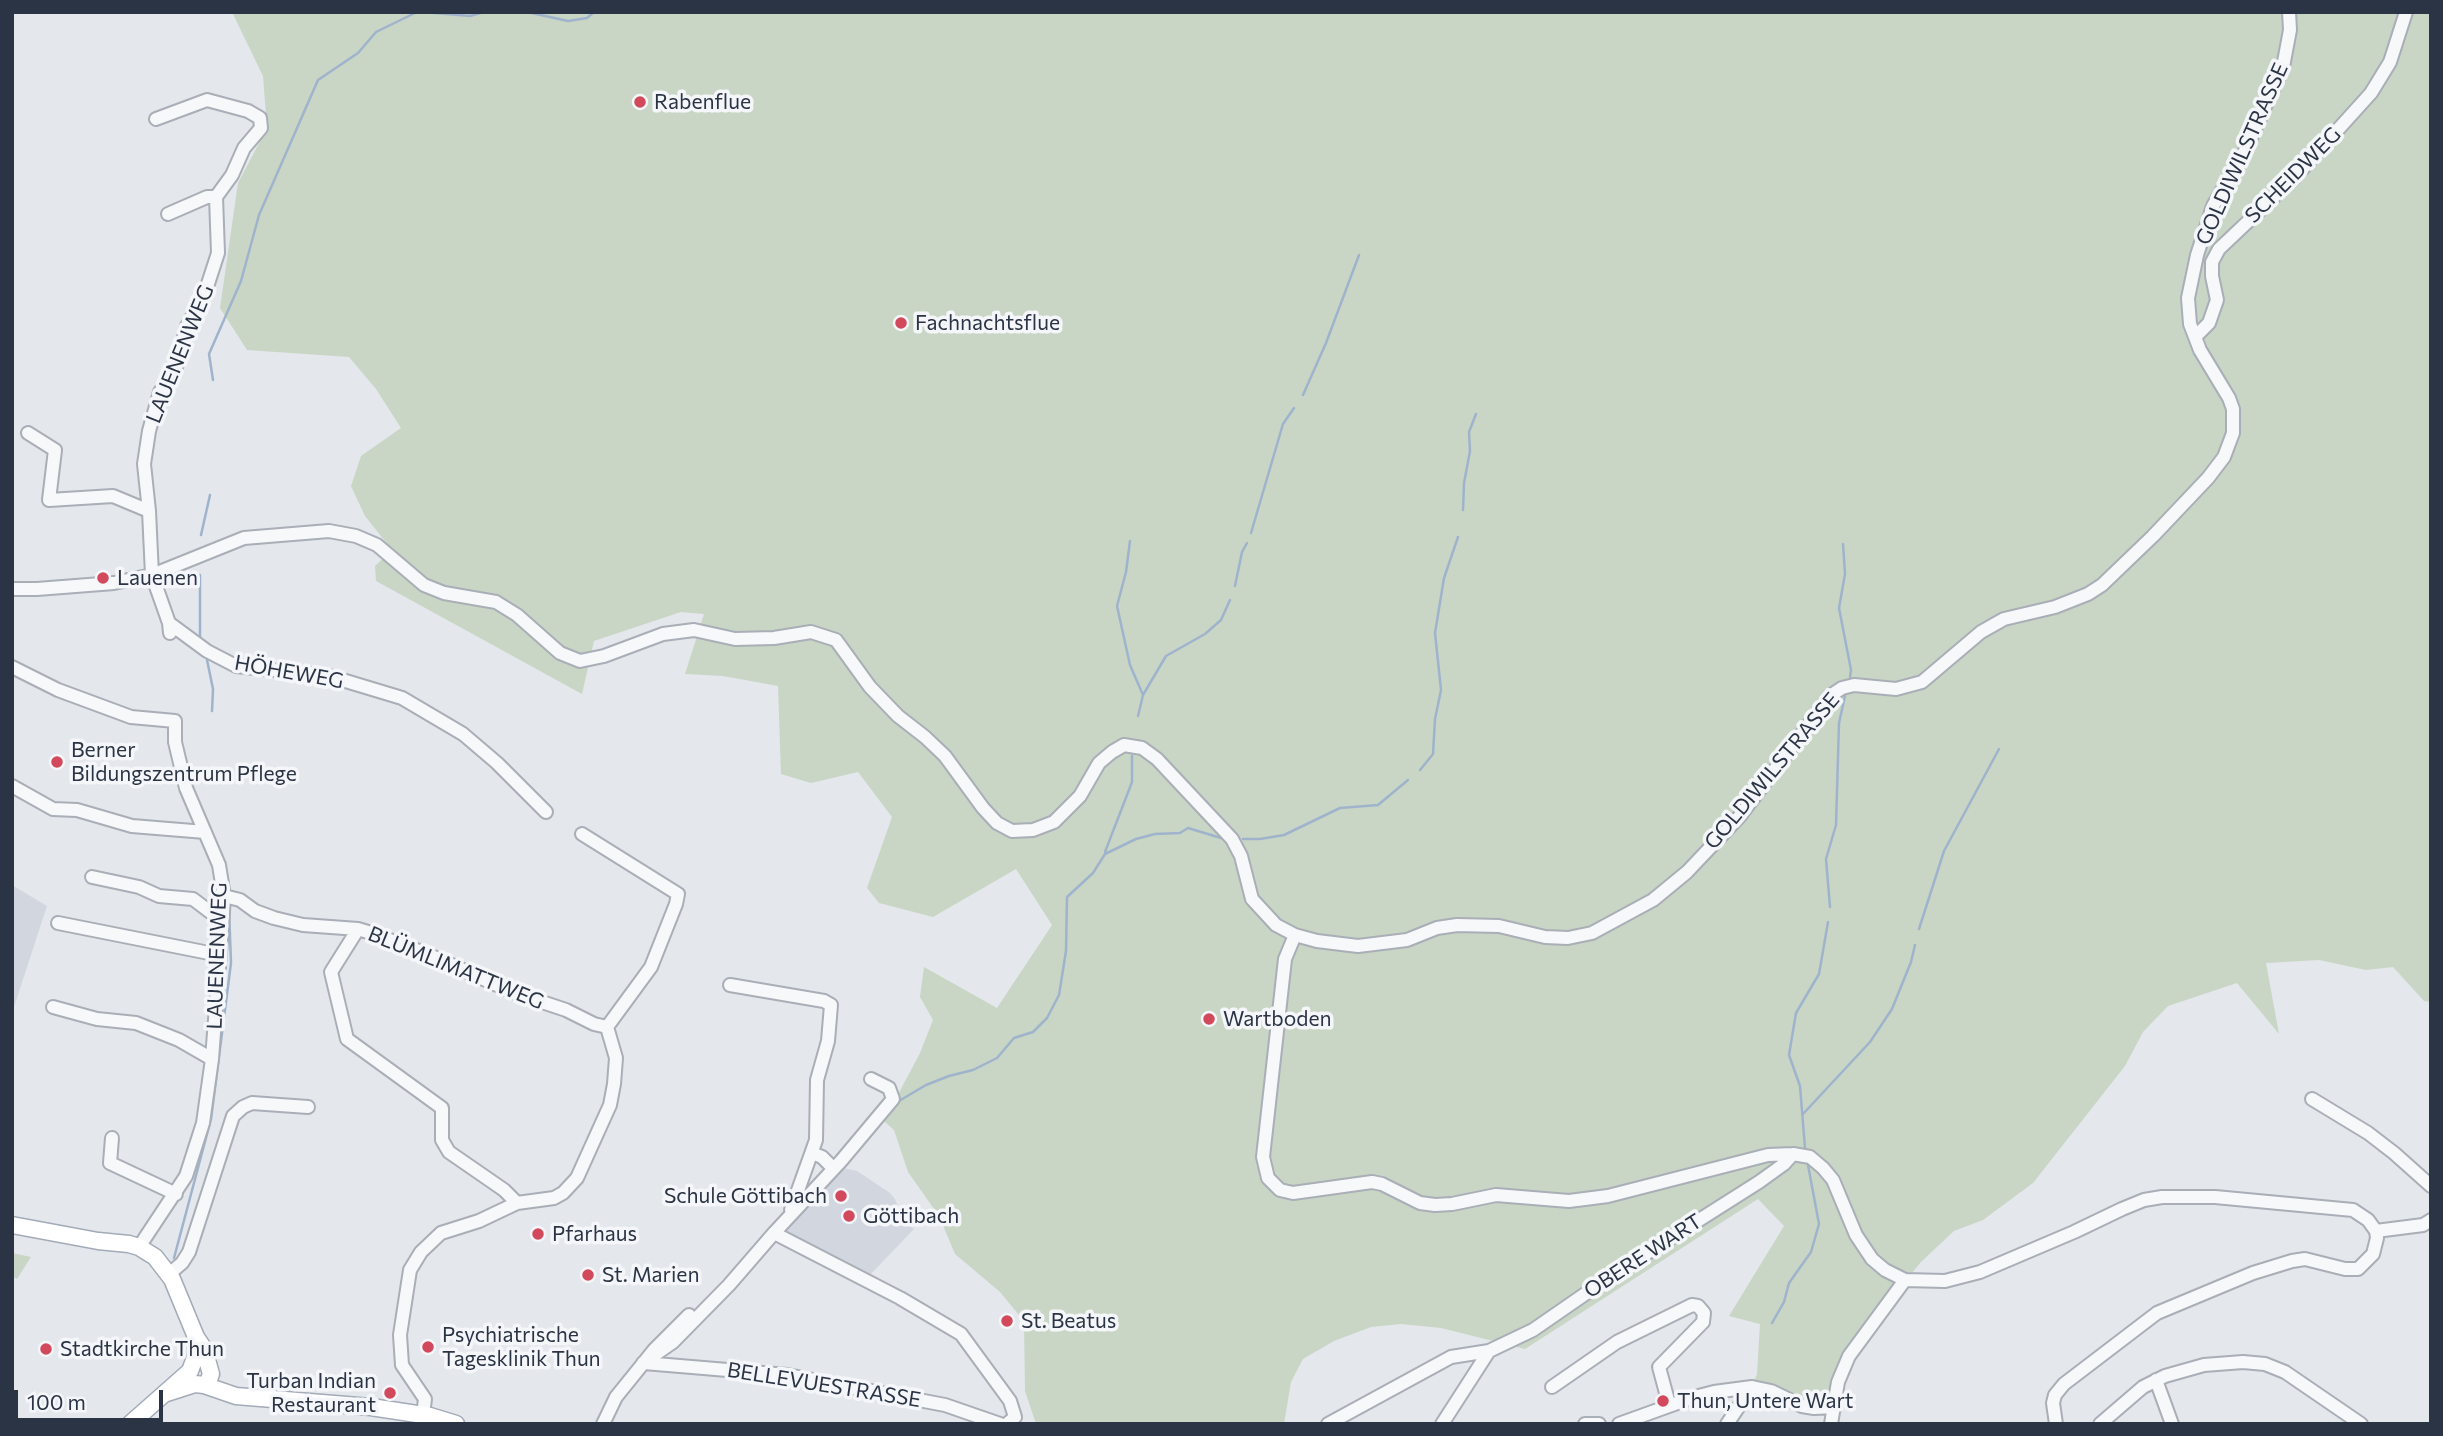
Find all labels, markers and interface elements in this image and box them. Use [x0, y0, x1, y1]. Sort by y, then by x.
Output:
street label: GOLDIWILSTRASSE [2191, 59, 2293, 249]
place label: Rabenflue [654, 89, 751, 115]
marker: Rabenflue [632, 94, 648, 110]
street label: SCHEIDWEG [2240, 122, 2346, 228]
street label: LAUENENWEG [141, 281, 219, 427]
place label: Fachnachtsflue [915, 310, 1060, 336]
marker: Fachnachtsflue [893, 315, 909, 331]
place label: Lauenen [117, 565, 198, 591]
marker: Lauenen [95, 570, 111, 586]
street label: HÖHEWEG [232, 650, 346, 694]
street label: GOLDIWILSTRASSE [1699, 688, 1845, 854]
place label: Berner Bildungszentrum Pflege [71, 737, 297, 787]
marker: Berner Bildungszentrum Pflege [49, 754, 65, 770]
street label: LAUENENWEG [202, 882, 232, 1030]
street label: BLÜMLIMATTWEG [364, 921, 548, 1015]
place label: Wartboden [1223, 1006, 1332, 1032]
marker: Wartboden [1201, 1011, 1217, 1027]
place label: Schule Göttibach [664, 1183, 827, 1209]
marker: Schule Göttibach [833, 1188, 849, 1204]
place label: Göttibach [863, 1203, 959, 1229]
marker: Göttibach [841, 1208, 857, 1224]
street label: OBERE WART [1579, 1209, 1707, 1303]
place label: Pfarhaus [552, 1221, 637, 1247]
marker: Pfarhaus [530, 1226, 546, 1242]
place label: St. Marien [602, 1262, 699, 1288]
marker: St. Marien [580, 1267, 596, 1283]
place label: St. Beatus [1021, 1308, 1116, 1334]
marker: St. Beatus [999, 1313, 1015, 1329]
place label: Psychiatrische Tagesklinik Thun [442, 1322, 601, 1372]
place label: Stadtkirche Thun [60, 1336, 224, 1362]
marker: Psychiatrische Tagesklinik Thun [420, 1339, 436, 1355]
marker: Stadtkirche Thun [38, 1341, 54, 1357]
street label: BELLEVUESTRASSE [725, 1357, 923, 1413]
place label: Turban Indian Restaurant [246, 1368, 376, 1418]
scale bar [18, 1376, 166, 1420]
marker: Turban Indian Restaurant [382, 1385, 398, 1401]
place label: Thun, Untere Wart [1677, 1388, 1853, 1414]
text: 100 m [27, 1389, 86, 1414]
marker: Thun, Untere Wart [1655, 1393, 1671, 1409]

